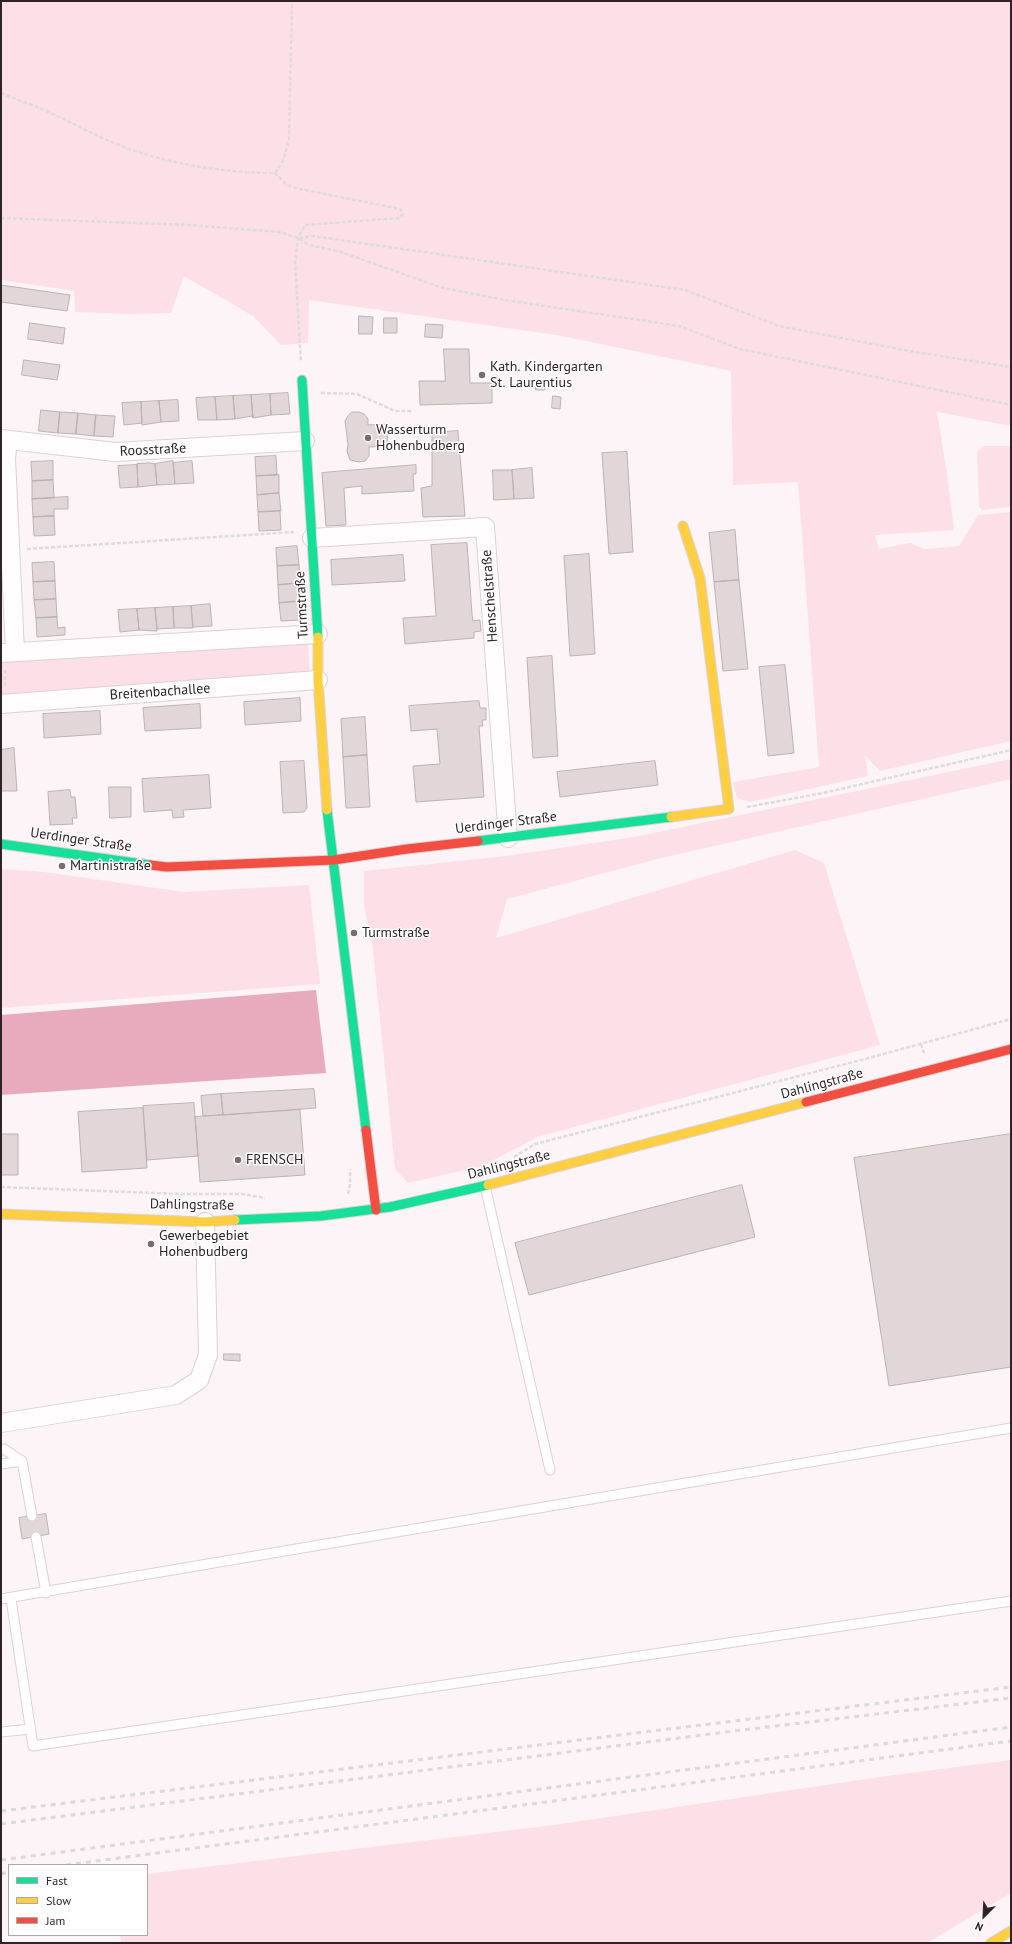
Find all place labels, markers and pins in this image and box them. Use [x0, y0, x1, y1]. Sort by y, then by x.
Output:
place label: Kath. Kindergarten St. Laurentius [490, 359, 603, 392]
marker: Kath. Kindergarten St. Laurentius [477, 370, 487, 380]
place label: Wasserturm Hohenbudberg [376, 422, 465, 454]
marker: Wasserturm Hohenbudberg [363, 433, 373, 443]
place label: Martinistraße [70, 858, 151, 874]
marker: Martinistraße [57, 861, 67, 871]
place label: Turmstraße [362, 925, 430, 941]
marker: Turmstraße [349, 928, 359, 938]
place label: FRENSCH [246, 1152, 303, 1168]
marker: FRENSCH [233, 1155, 243, 1165]
place label: Gewerbegebiet Hohenbudberg [159, 1228, 249, 1260]
marker: Gewerbegebiet Hohenbudberg [146, 1239, 156, 1249]

